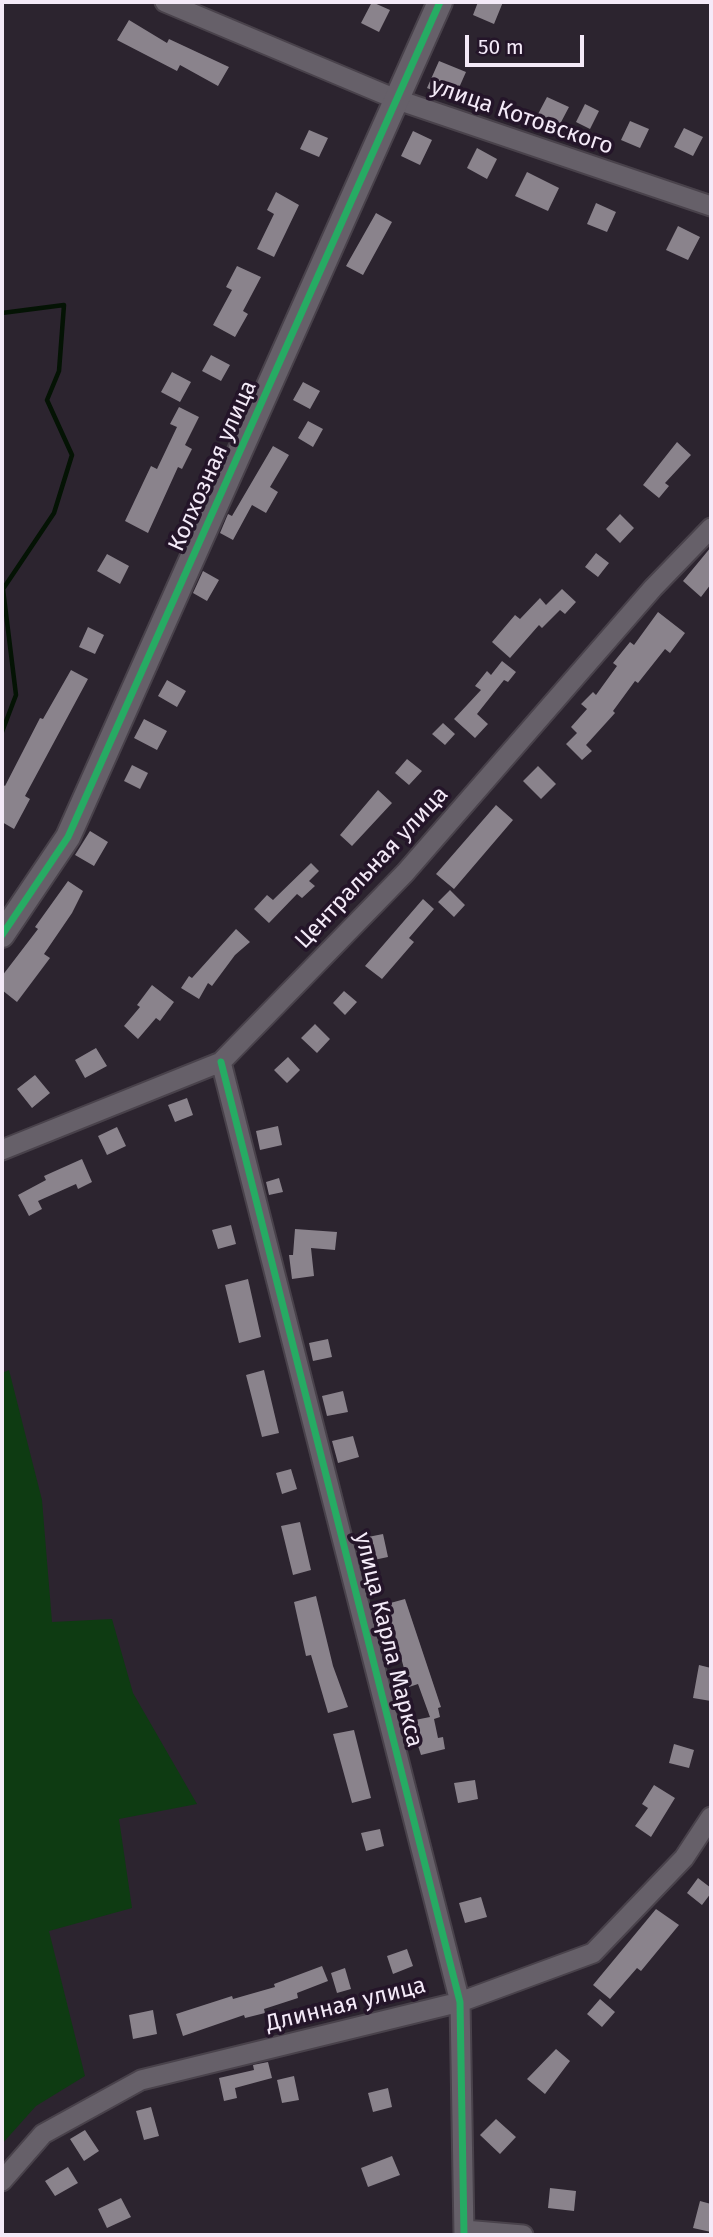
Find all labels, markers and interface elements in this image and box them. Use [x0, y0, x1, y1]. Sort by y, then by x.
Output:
scale bar [468, 21, 587, 65]
text: 50 m [478, 34, 524, 60]
street label: улица Котовского [427, 73, 617, 161]
street label: Колхозная улица [163, 376, 263, 556]
street label: Центральная улица [290, 781, 454, 955]
street label: улица Карла Маркса [348, 1530, 428, 1750]
street label: Длинная улица [263, 1972, 429, 2038]

